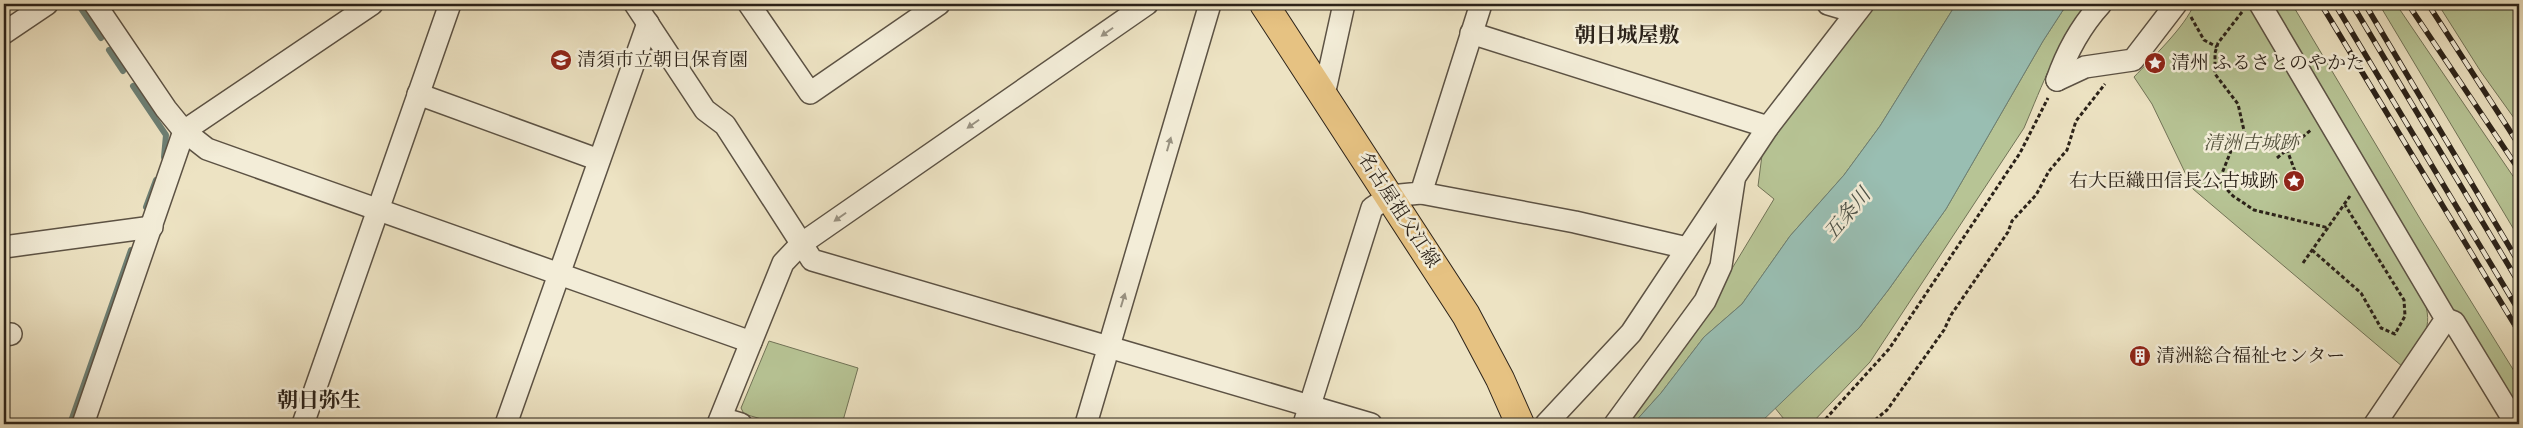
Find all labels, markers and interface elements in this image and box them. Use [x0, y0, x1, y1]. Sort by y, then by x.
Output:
district label: 朝日城屋敷 [1575, 22, 1680, 49]
one-way arrow [1100, 27, 1113, 37]
school or university icon: 清須市立朝日保育園 [549, 48, 573, 72]
place label: 清須市立朝日保育園 [577, 48, 748, 72]
place icon: 清州 ふるさとのやかた [2143, 51, 2167, 75]
place label: 清州 ふるさとのやかた [2171, 51, 2365, 75]
one-way arrow [966, 119, 980, 129]
park label: 清洲古城跡 [2203, 131, 2301, 155]
one-way arrow [1165, 136, 1173, 151]
street label: 名古屋祖父江線 [1353, 148, 1445, 272]
place label: 右大臣織田信長公古城跡 [2069, 169, 2278, 193]
place icon: 右大臣織田信長公古城跡 [2282, 169, 2306, 193]
water label: 五条川 [1818, 181, 1877, 245]
one-way arrow [833, 212, 847, 222]
one-way arrow [1119, 292, 1127, 307]
building icon: 清洲総合福祉センター [2128, 344, 2152, 368]
place label: 清洲総合福祉センター [2156, 344, 2345, 368]
district label: 朝日弥生 [277, 387, 361, 414]

